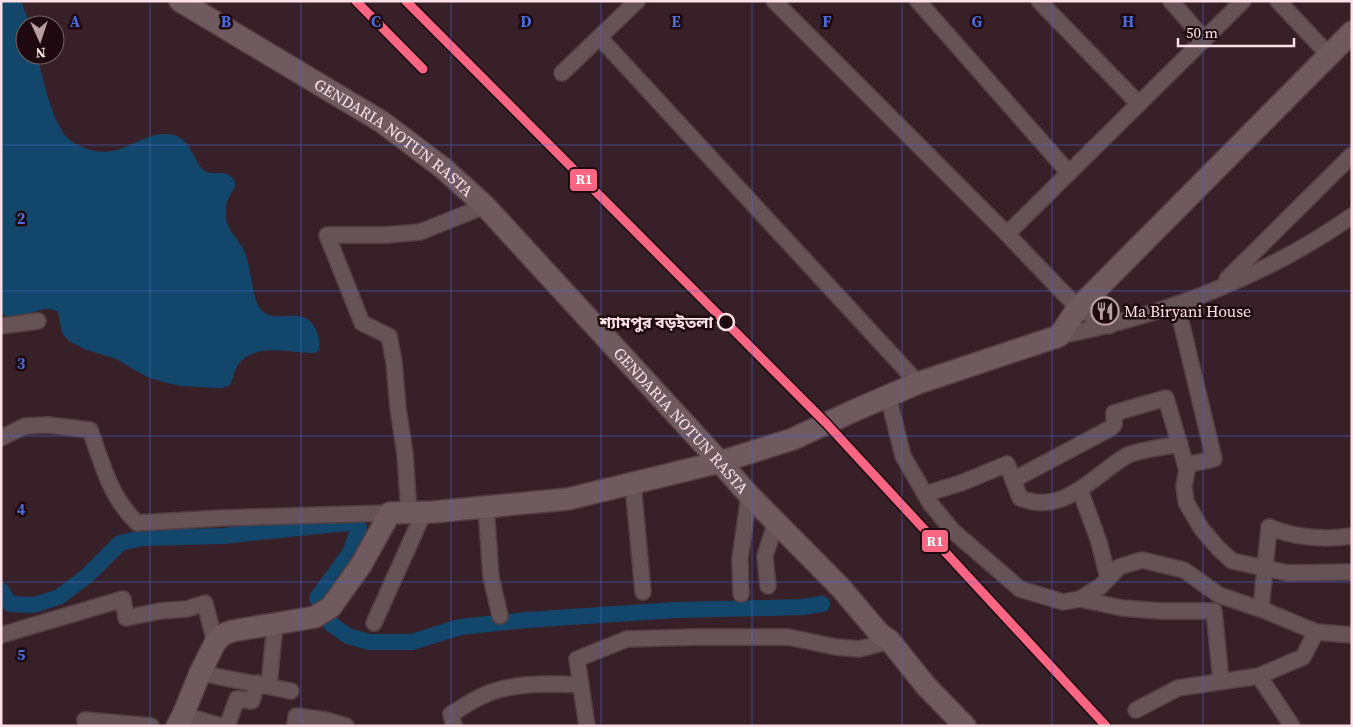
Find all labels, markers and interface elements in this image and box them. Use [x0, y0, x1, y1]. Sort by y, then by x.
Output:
text: A [70, 10, 81, 32]
text: B [221, 10, 232, 32]
text: C [371, 10, 381, 32]
text: D [520, 10, 532, 32]
text: E [671, 10, 681, 32]
text: F [822, 10, 832, 32]
text: G [972, 10, 983, 32]
text: H [1122, 10, 1134, 32]
north arrow [15, 15, 65, 65]
scale bar [1178, 15, 1294, 47]
text: 50 m [1186, 22, 1218, 43]
text: N [35, 43, 46, 63]
street label: GENDARIA NOTUN RASTA [310, 73, 479, 202]
line badge: R1 [569, 168, 598, 192]
text: R1 [575, 169, 593, 189]
text: 2 [17, 207, 26, 229]
restaurant icon: Ma Biryani House [1090, 296, 1120, 326]
place label: Ma Biryani House [1124, 300, 1251, 322]
place label: শ্যামপুর বড়ইতলা [599, 311, 713, 333]
marker: শ্যামপুর বড়ইতলা [717, 313, 735, 331]
street label: GENDARIA NOTUN RASTA [609, 342, 754, 499]
text: 3 [17, 352, 26, 374]
text: 4 [17, 498, 26, 520]
line badge: R1 [921, 529, 949, 553]
text: R1 [926, 531, 944, 551]
text: 5 [17, 643, 26, 665]

